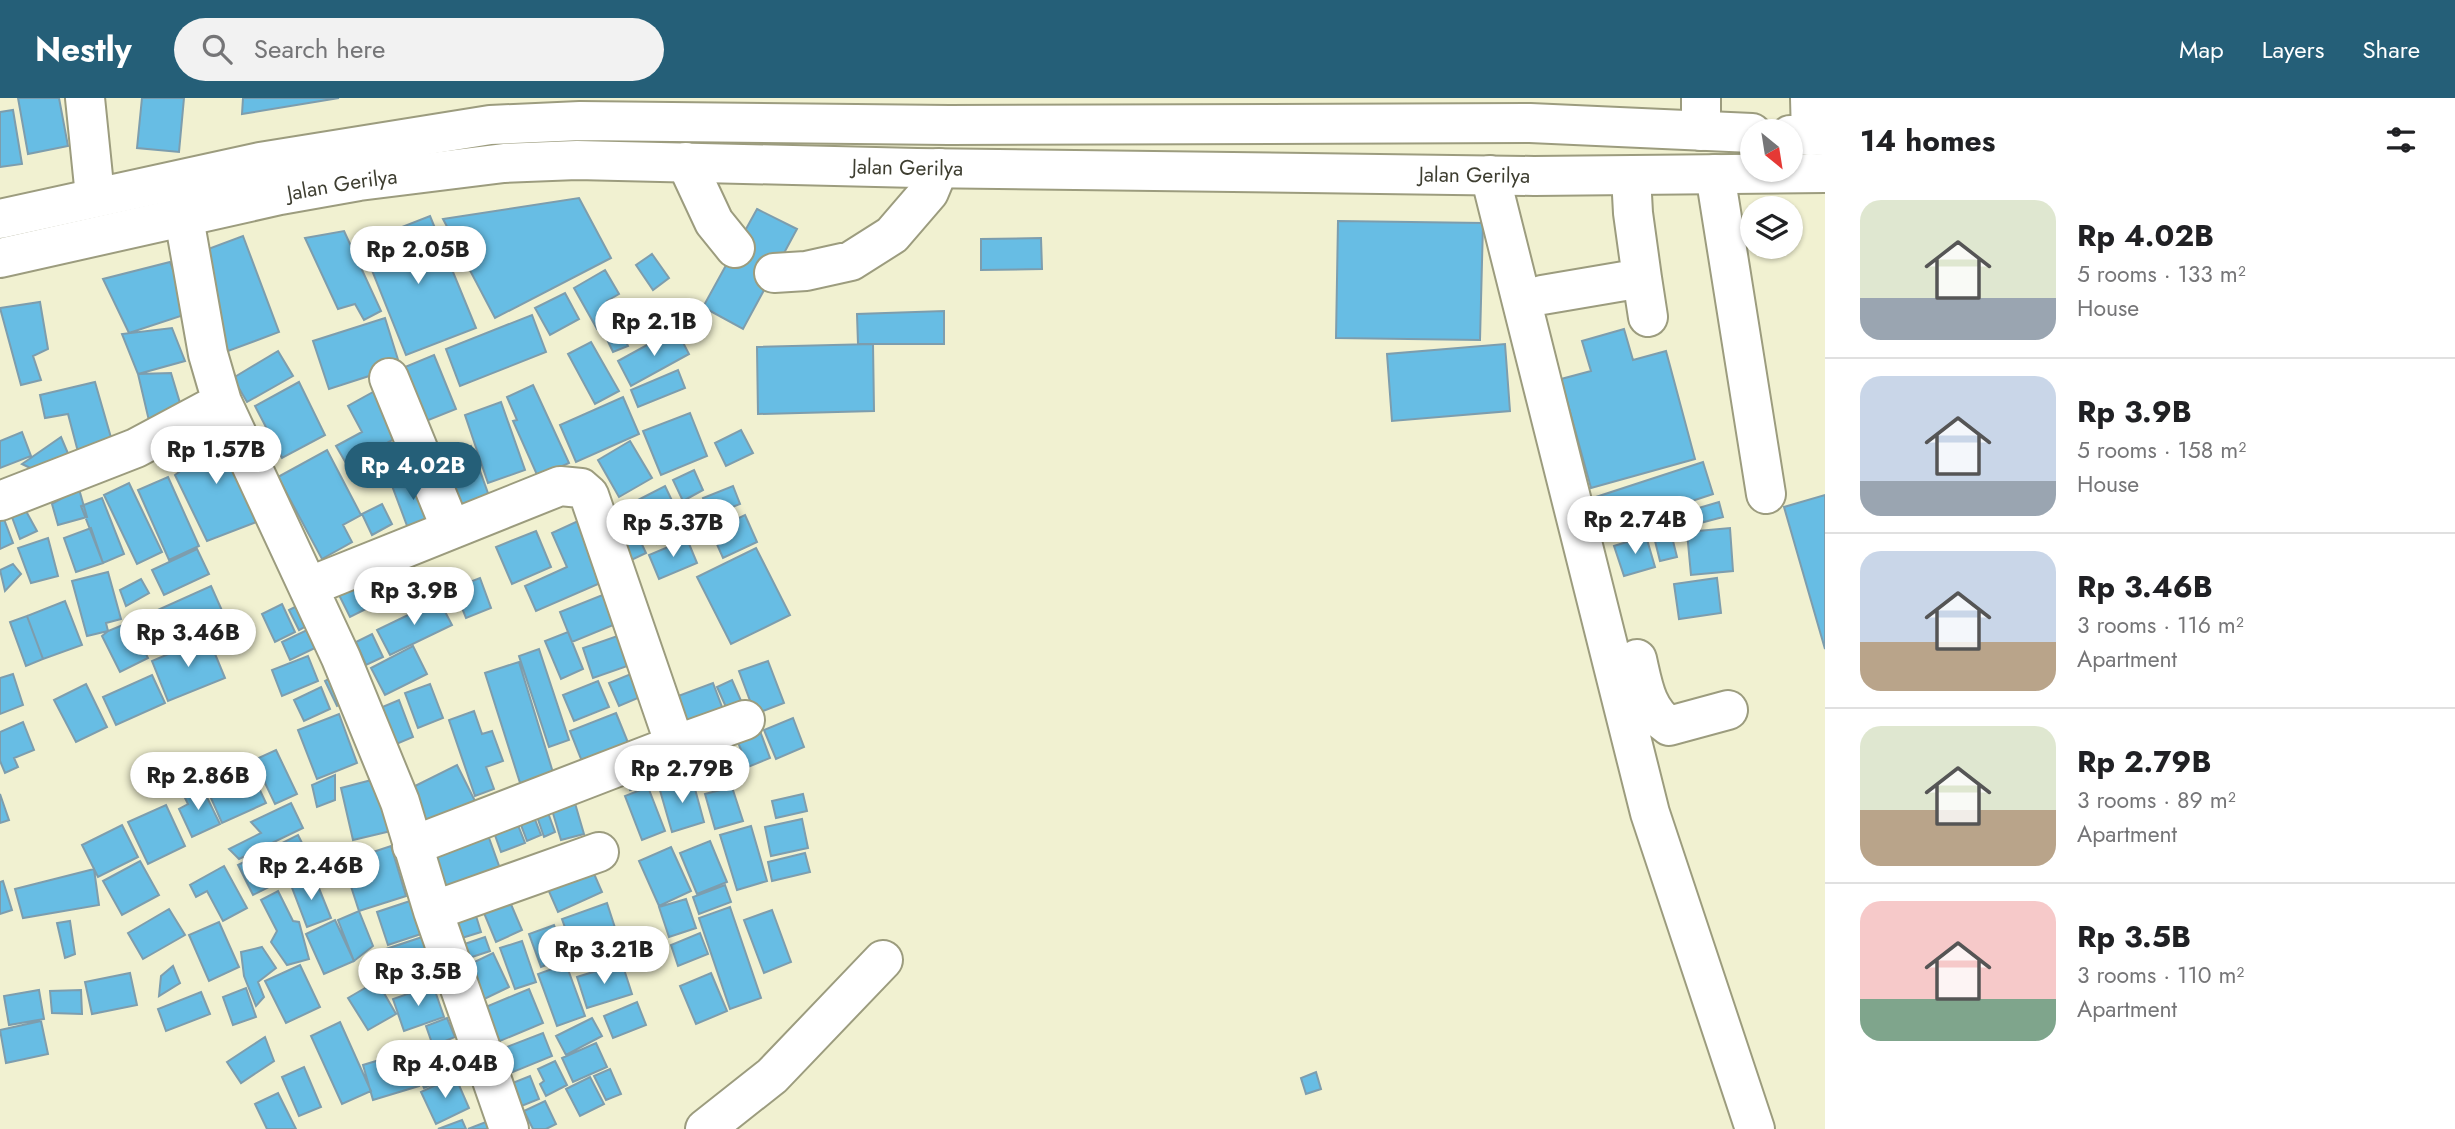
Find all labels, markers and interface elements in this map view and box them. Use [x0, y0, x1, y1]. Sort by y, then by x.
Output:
search box [174, 18, 664, 81]
text: Nestly [35, 26, 132, 73]
icon: search [198, 30, 236, 68]
text: Search here [254, 30, 385, 68]
text: Map [2179, 32, 2224, 67]
text: Layers [2262, 32, 2324, 67]
text: Share [2362, 32, 2420, 67]
north arrow [1740, 119, 1802, 182]
map controls [1740, 119, 1803, 259]
text: 14 homes [1860, 119, 1995, 162]
icon: filters [2382, 121, 2420, 159]
street label: Jalan Gerilya [848, 151, 963, 184]
street label: Jalan Gerilya [1416, 159, 1530, 191]
street label: Jalan Gerilya [282, 161, 399, 209]
button: layers [1740, 196, 1803, 259]
text: Rp 4.02B [2077, 214, 2214, 257]
pin: Rp 2.05B [346, 226, 490, 286]
icon: home [1916, 228, 2000, 312]
text: Rp 2.05B [366, 232, 470, 266]
text: 5 rooms · 133 m² [2077, 257, 2246, 291]
text: House [2077, 291, 2139, 325]
pin: Rp 2.1B [589, 299, 719, 358]
text: Rp 2.1B [611, 304, 697, 338]
text: Rp 3.9B [2077, 390, 2192, 433]
icon: home [1916, 404, 2000, 488]
pin: Rp 1.57B [144, 426, 288, 486]
text: Rp 1.57B [166, 432, 266, 466]
text: 5 rooms · 158 m² [2077, 433, 2246, 467]
pin: Rp 4.02B [341, 442, 485, 502]
text: Rp 4.02B [360, 448, 466, 482]
text: House [2077, 467, 2139, 501]
pin: Rp 2.74B [1563, 496, 1707, 556]
pin: Rp 5.37B [601, 500, 745, 559]
text: Rp 2.74B [1583, 502, 1687, 536]
text: Rp 5.37B [622, 505, 724, 539]
text: Rp 3.46B [2077, 565, 2213, 608]
pin: Rp 3.9B [349, 568, 479, 627]
text: Rp 3.9B [370, 573, 458, 607]
icon: home [1916, 579, 2000, 663]
text: 3 rooms · 116 m² [2077, 608, 2244, 642]
pin: Rp 3.46B [116, 610, 260, 669]
text: Rp 3.46B [136, 615, 240, 649]
text: Apartment [2077, 642, 2177, 676]
text: Rp 2.79B [2077, 740, 2211, 783]
pin: Rp 2.79B [610, 746, 754, 805]
text: Rp 2.79B [631, 751, 734, 785]
pin: Rp 2.86B [126, 752, 270, 812]
icon: home [1916, 754, 2000, 838]
text: Rp 2.86B [146, 758, 250, 792]
text: 3 rooms · 89 m² [2077, 783, 2236, 817]
text: Apartment [2077, 817, 2177, 851]
pin: Rp 2.46B [239, 842, 383, 902]
text: Rp 2.46B [258, 848, 364, 882]
text: Rp 3.5B [2077, 915, 2191, 958]
pin: Rp 3.21B [532, 926, 676, 986]
icon: home [1916, 929, 2000, 1013]
text: Rp 3.21B [554, 932, 654, 966]
pin: Rp 3.5B [353, 948, 483, 1008]
text: Rp 3.5B [374, 954, 462, 988]
text: 3 rooms · 110 m² [2077, 958, 2244, 992]
text: Apartment [2077, 992, 2177, 1026]
pin: Rp 4.04B [373, 1040, 517, 1100]
text: Rp 4.04B [392, 1046, 498, 1080]

